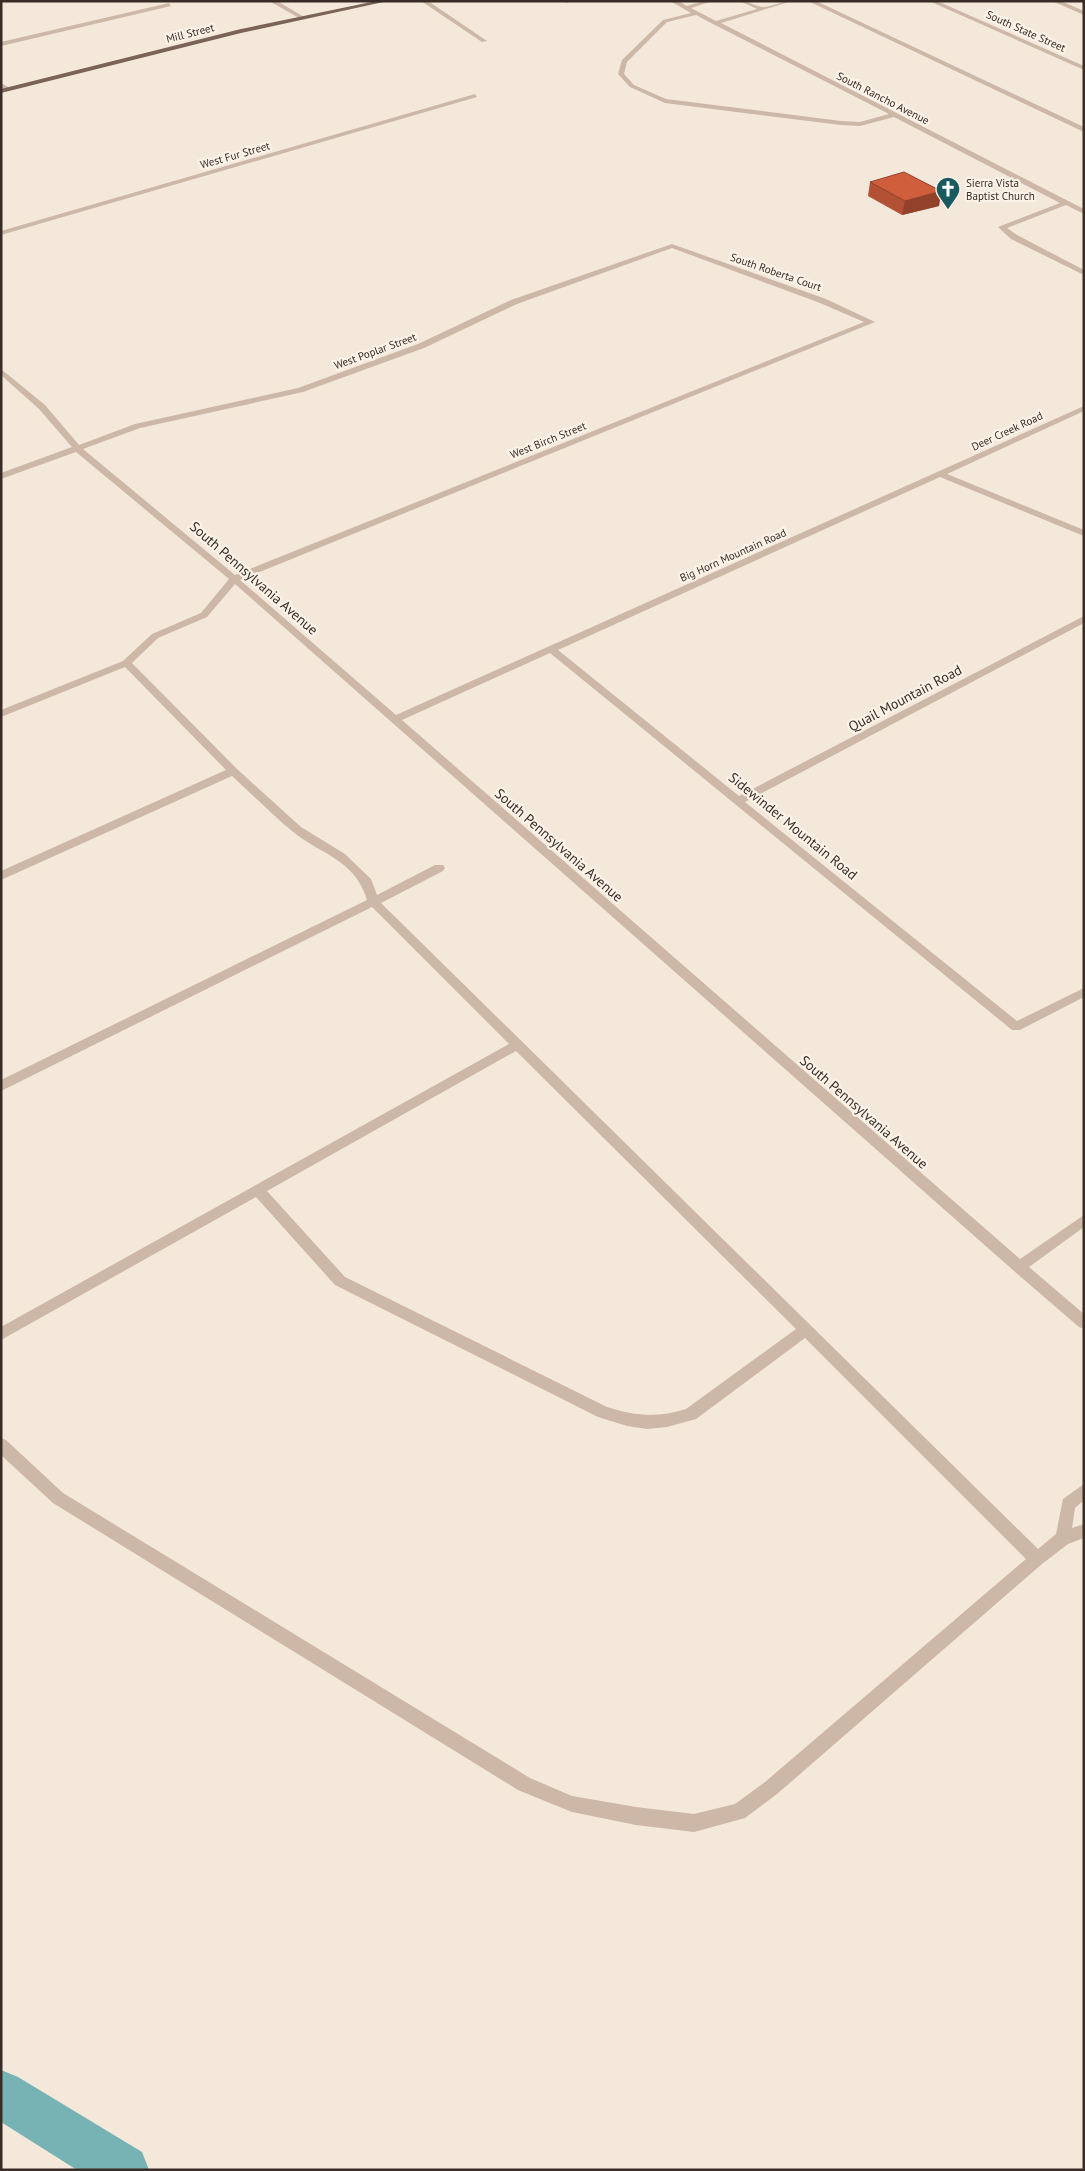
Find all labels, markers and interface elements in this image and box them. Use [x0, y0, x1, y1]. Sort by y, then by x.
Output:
street label: South State Street [984, 7, 1068, 55]
street label: Mill Street [164, 20, 216, 46]
street label: South Rancho Avenue [834, 69, 932, 128]
street label: West Fur Street [199, 138, 272, 172]
church icon: Sierra Vista Baptist Church [935, 176, 961, 210]
place label: Sierra Vista Baptist Church [966, 176, 1035, 203]
street label: South Roberta Court [729, 250, 824, 294]
street label: West Poplar Street [332, 330, 418, 372]
street label: Deer Creek Road [969, 408, 1045, 454]
street label: West Birch Street [508, 418, 588, 462]
street label: South Pennsylvania Avenue [186, 517, 322, 639]
street label: Big Horn Mountain Road [678, 525, 788, 585]
street label: Quail Mountain Road [845, 660, 965, 736]
street label: Sidewinder Mountain Road [725, 768, 861, 884]
street label: South Pennsylvania Avenue [491, 784, 627, 906]
street label: South Pennsylvania Avenue [796, 1051, 932, 1173]

